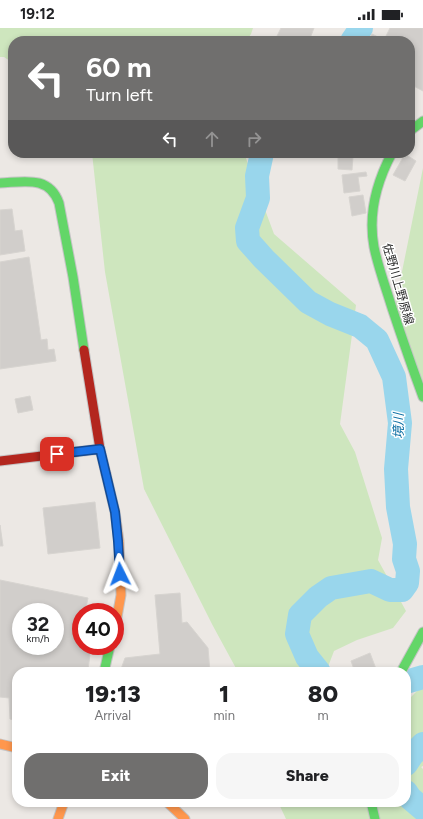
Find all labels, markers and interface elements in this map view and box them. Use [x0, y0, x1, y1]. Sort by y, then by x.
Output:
text: 19:12 [20, 5, 55, 23]
text: 60 m [86, 50, 151, 84]
icon: left [20, 52, 72, 104]
text: Turn left [86, 84, 153, 106]
icon: left [159, 128, 181, 150]
icon: ahead [201, 128, 223, 150]
icon: right [243, 128, 265, 150]
street label: 佐野川上野原線 [380, 242, 416, 326]
water label: 境川 [391, 411, 406, 439]
pin [40, 437, 74, 471]
icon: arrive [46, 443, 68, 465]
position arrow [99, 553, 141, 595]
speed limit sign: 40 [72, 603, 124, 655]
text: 32 [27, 612, 49, 636]
text: km/h [27, 632, 49, 645]
text: 19:13 [85, 679, 141, 708]
text: 1 [219, 679, 229, 708]
text: 80 [308, 679, 338, 708]
text: Arrival [94, 708, 131, 723]
text: min [214, 708, 235, 723]
text: m [317, 708, 328, 723]
button: Exit [24, 753, 208, 799]
button: Share [216, 753, 399, 799]

